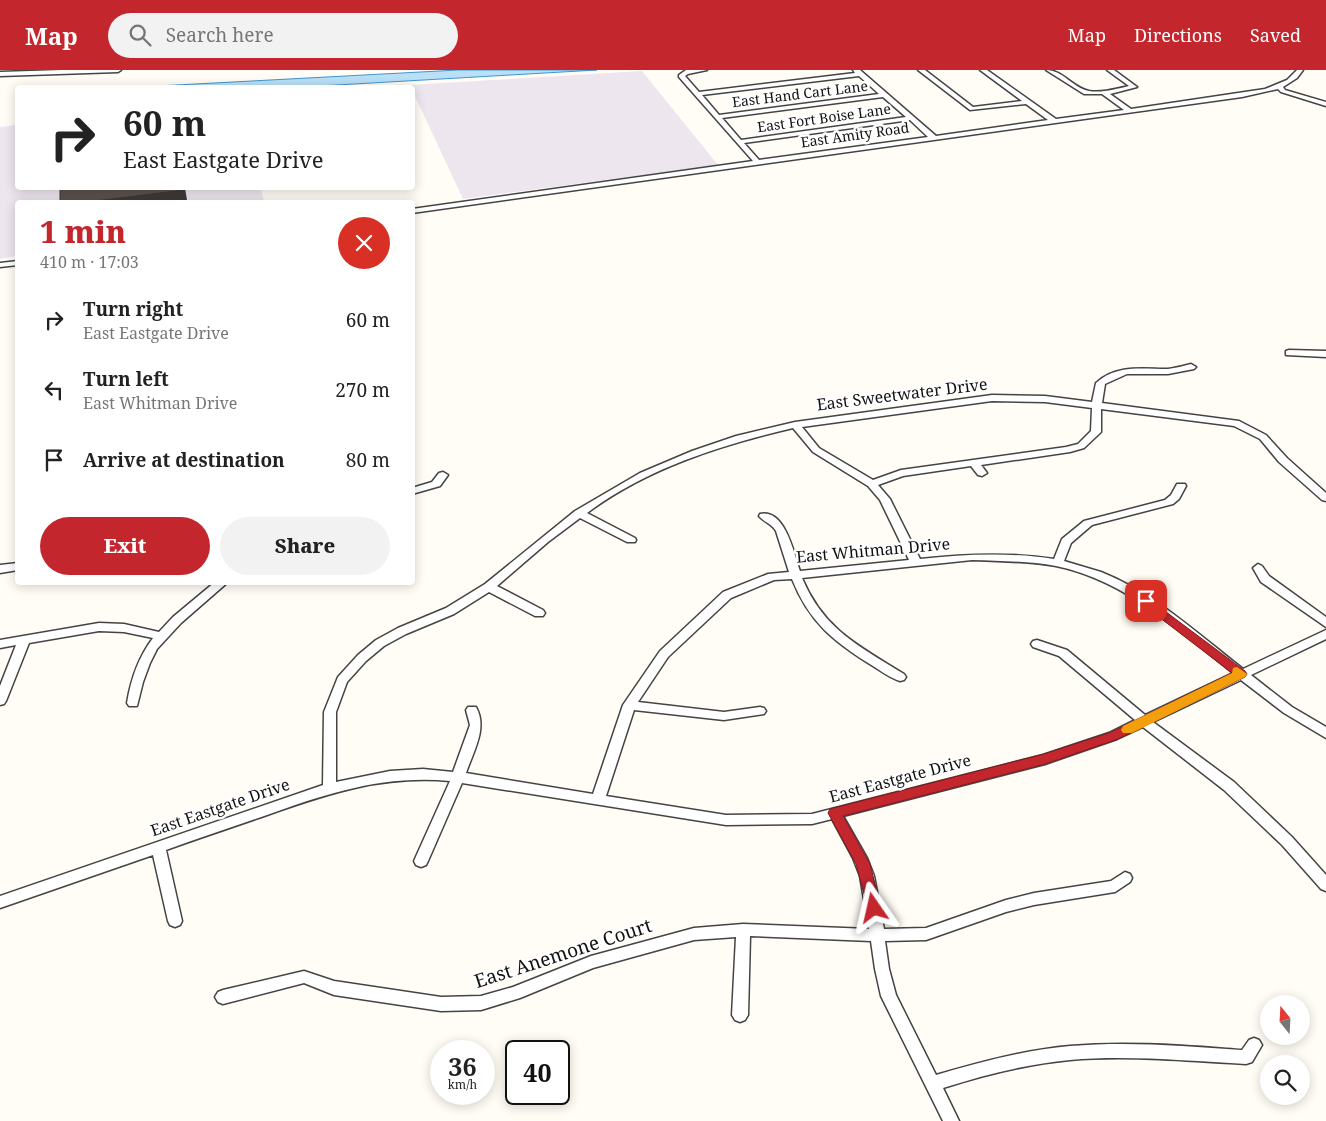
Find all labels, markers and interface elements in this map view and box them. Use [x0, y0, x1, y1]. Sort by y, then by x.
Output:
search box [108, 13, 458, 58]
text: Map [25, 19, 78, 52]
icon: search [126, 21, 154, 49]
text: Search here [166, 22, 274, 48]
text: Map [1068, 23, 1106, 47]
text: Directions [1134, 23, 1222, 47]
text: Saved [1250, 23, 1301, 47]
street label: East Hand Cart Lane [731, 76, 869, 111]
text: 60 m [123, 99, 206, 146]
street label: East Fort Boise Lane [756, 99, 892, 136]
icon: right [40, 105, 105, 170]
street label: East Amity Road [799, 117, 911, 152]
text: East Eastgate Drive [123, 144, 324, 174]
text: 1 min [40, 211, 126, 252]
button: close [338, 217, 390, 269]
text: 410 m · 17:03 [40, 251, 139, 273]
text: Turn right [83, 296, 183, 322]
icon: right [40, 306, 68, 334]
text: 60 m [346, 307, 390, 333]
text: East Eastgate Drive [83, 322, 229, 344]
text: Turn left [83, 366, 169, 392]
street label: East Sweetwater Drive [815, 373, 989, 415]
icon: left [40, 376, 68, 404]
text: 270 m [335, 377, 390, 403]
text: East Whitman Drive [83, 392, 237, 414]
icon: arrive [40, 446, 68, 474]
text: Arrive at destination [83, 447, 285, 473]
text: 80 m [346, 447, 390, 473]
button: Exit [40, 517, 210, 575]
button: Share [220, 517, 390, 575]
street label: East Whitman Drive [795, 532, 951, 568]
pin [1125, 580, 1167, 622]
icon: arrive [1132, 587, 1160, 615]
street label: East Eastgate Drive [827, 748, 973, 808]
street label: East Eastgate Drive [147, 773, 293, 841]
position arrow [847, 881, 899, 933]
street label: East Anemone Court [471, 912, 655, 994]
north arrow [1260, 995, 1310, 1045]
map controls [1260, 995, 1310, 1105]
speed limit sign: 40 [505, 1040, 570, 1105]
text: 36 [448, 1049, 477, 1083]
button: search [1260, 1055, 1310, 1105]
text: km/h [448, 1076, 477, 1093]

